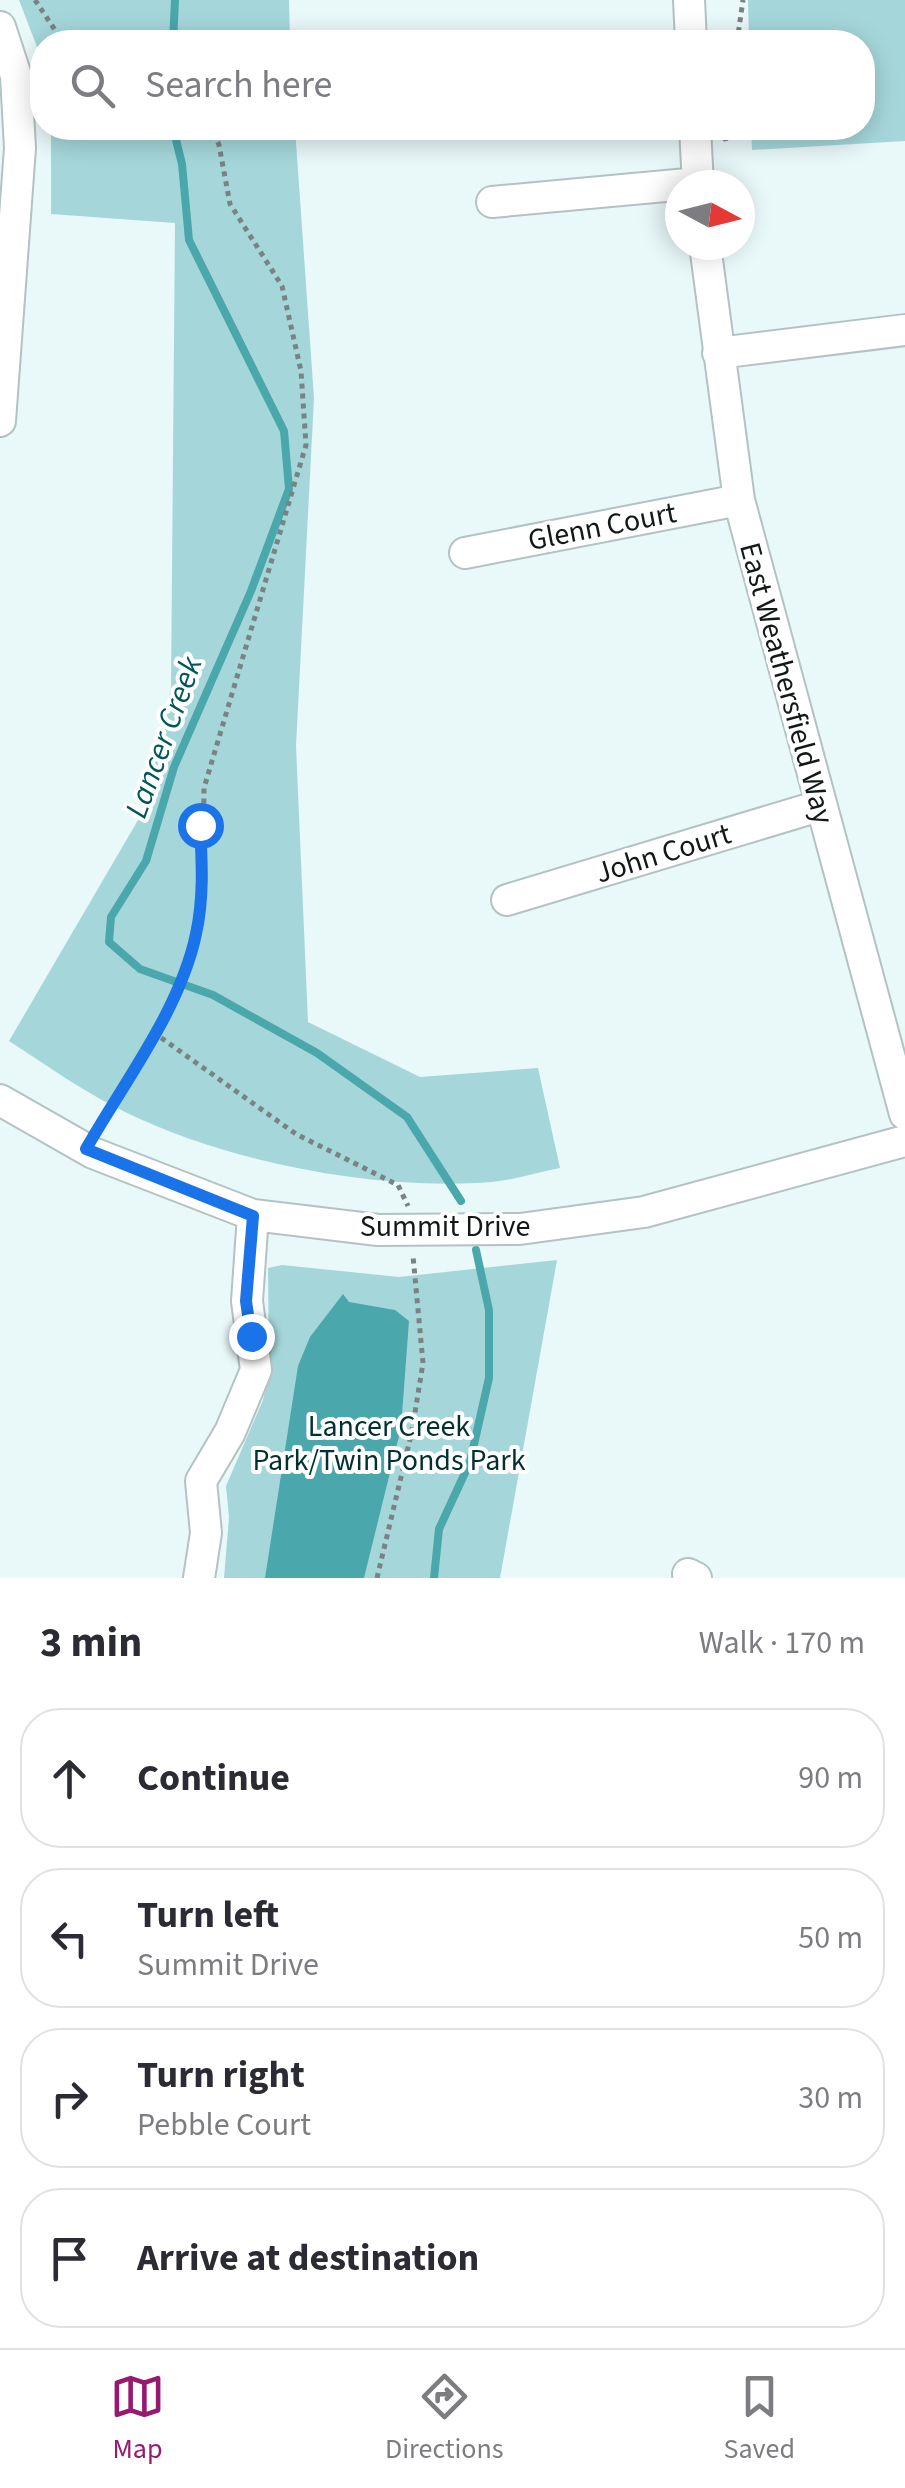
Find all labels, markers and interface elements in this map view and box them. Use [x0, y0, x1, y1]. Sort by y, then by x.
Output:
search box [30, 30, 875, 140]
icon: search [65, 58, 120, 113]
text: Search here [145, 58, 332, 112]
north arrow [665, 170, 755, 260]
street label: Glenn Court [524, 491, 680, 562]
street label: East Weathersfield Way [728, 538, 845, 829]
water label: Lancer Creek [113, 649, 215, 824]
route start [178, 803, 224, 849]
street label: John Court [590, 813, 736, 894]
street label: Summit Drive [360, 1205, 530, 1248]
route end [229, 1314, 275, 1360]
park label: Lancer Creek Park/Twin Ponds Park [252, 1405, 526, 1482]
text: 3 min [40, 1613, 142, 1673]
text: Walk · 170 m [699, 1620, 865, 1666]
icon: ahead [42, 1751, 97, 1806]
text: Continue [137, 1751, 290, 1805]
text: 90 m [798, 1755, 863, 1801]
text: Turn left [137, 1888, 279, 1942]
icon: left [42, 1911, 97, 1966]
text: 50 m [798, 1915, 863, 1961]
text: Summit Drive [137, 1942, 319, 1988]
text: Turn right [137, 2048, 305, 2102]
icon: right [42, 2071, 97, 2126]
text: 30 m [798, 2075, 863, 2121]
text: Pebble Court [137, 2102, 311, 2148]
icon: arrive [42, 2231, 97, 2286]
text: Arrive at destination [137, 2231, 479, 2285]
tab: Map [110, 2369, 165, 2469]
tab: Directions [385, 2369, 504, 2469]
tab: Saved [724, 2369, 795, 2469]

